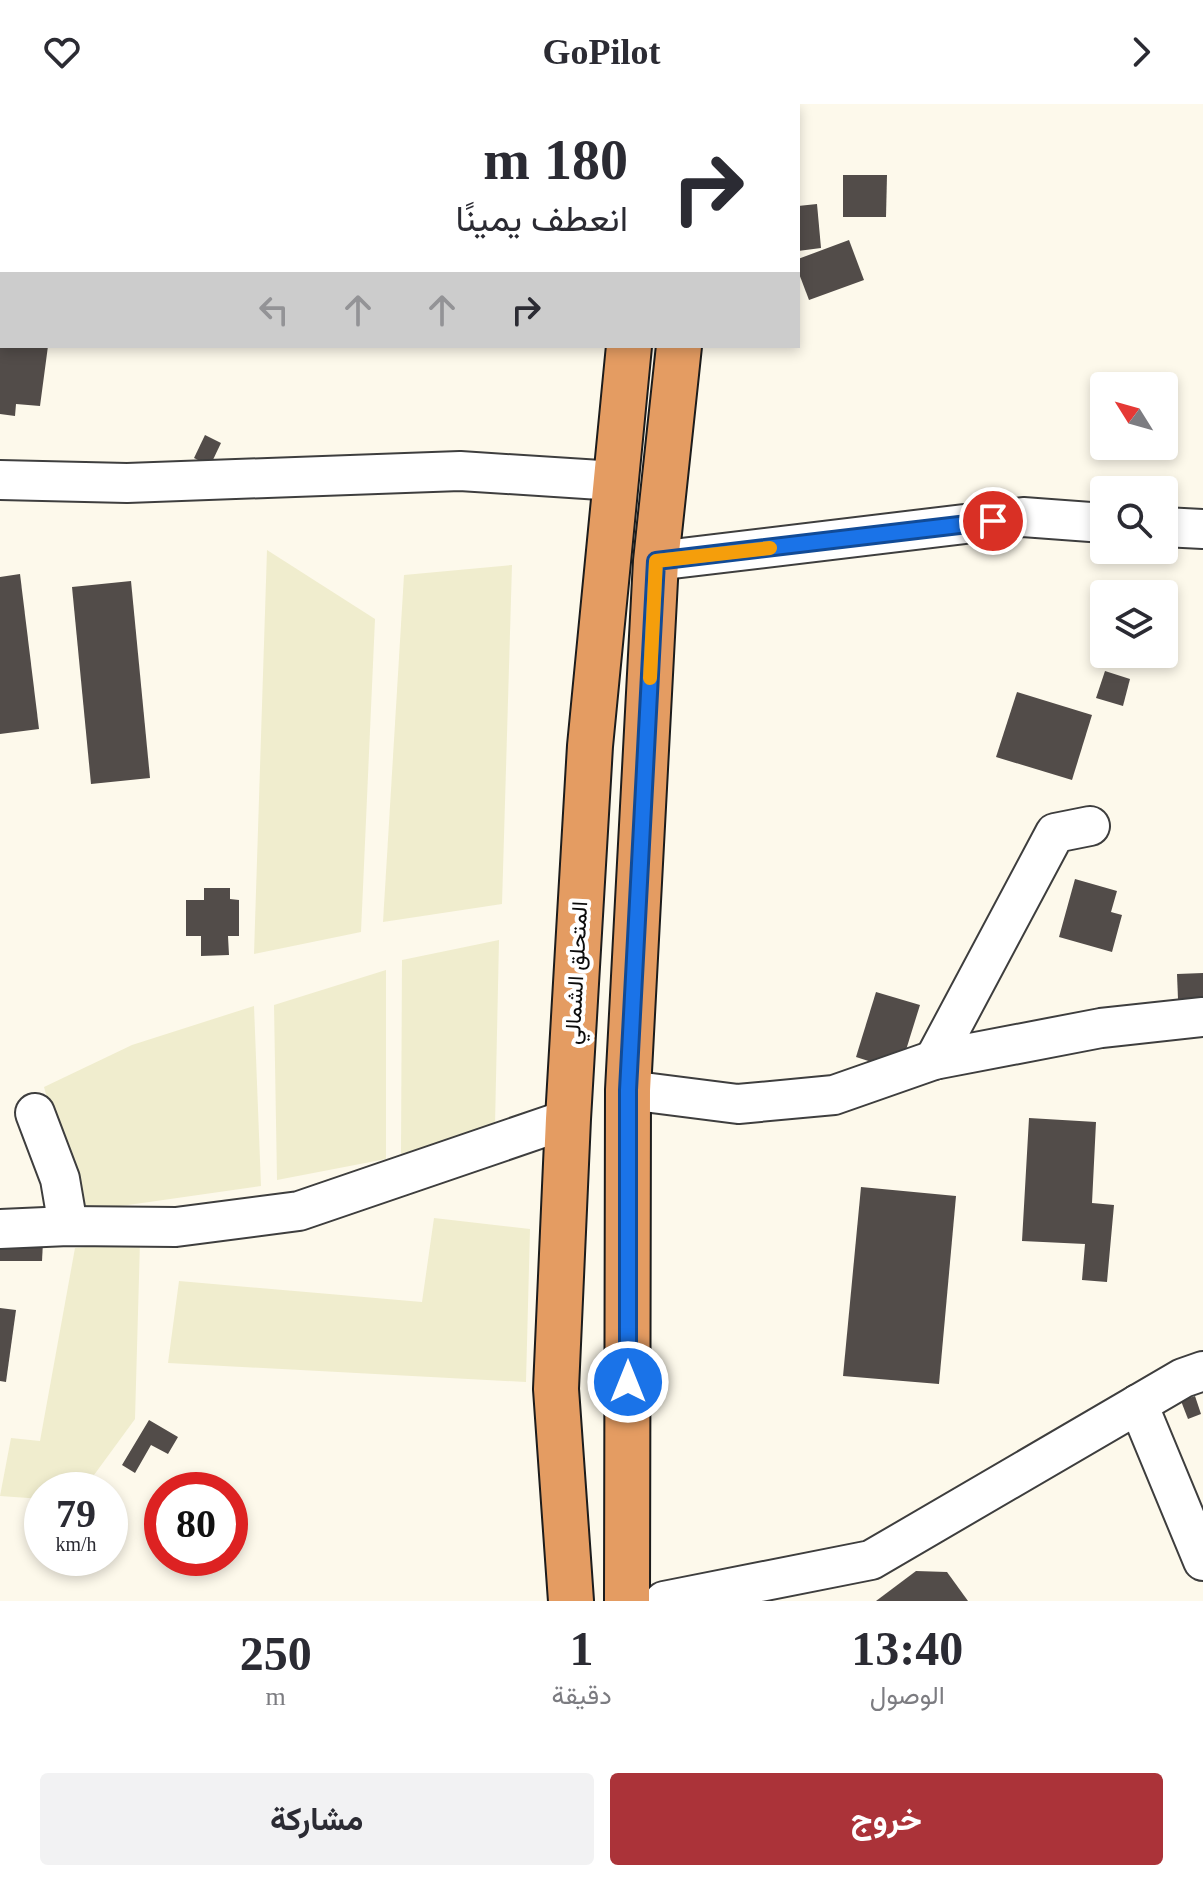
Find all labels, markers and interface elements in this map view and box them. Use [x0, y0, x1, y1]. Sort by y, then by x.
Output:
icon: heart [40, 30, 84, 74]
icon: forward [1119, 30, 1163, 74]
text: GoPilot [543, 32, 661, 72]
text: 180 m [483, 129, 628, 191]
icon: right [656, 136, 760, 240]
text: انعطف يمينًا [456, 199, 628, 239]
icon: left [252, 288, 296, 332]
icon: ahead [336, 288, 380, 332]
icon: ahead [420, 288, 464, 332]
icon: right [504, 288, 548, 332]
north arrow [1090, 372, 1178, 460]
map controls [1090, 372, 1178, 668]
button: search [1090, 476, 1178, 564]
pin [959, 487, 1027, 555]
icon: arrive [971, 499, 1015, 543]
button: layers [1090, 580, 1178, 668]
street label: المتحلق الشمالي [560, 901, 598, 1046]
position arrow [586, 1340, 670, 1424]
speed limit sign: 80 [144, 1472, 248, 1576]
text: 79 [56, 1491, 96, 1536]
text: km/h [55, 1533, 97, 1555]
text: 1 [570, 1622, 594, 1675]
text: 13:40 [851, 1622, 963, 1675]
text: 250 [240, 1627, 312, 1680]
text: دقيقة [551, 1681, 612, 1710]
text: الوصول [870, 1681, 945, 1710]
text: m [266, 1682, 286, 1711]
button: مشاركة [40, 1773, 594, 1865]
button: خروج [610, 1773, 1163, 1865]

